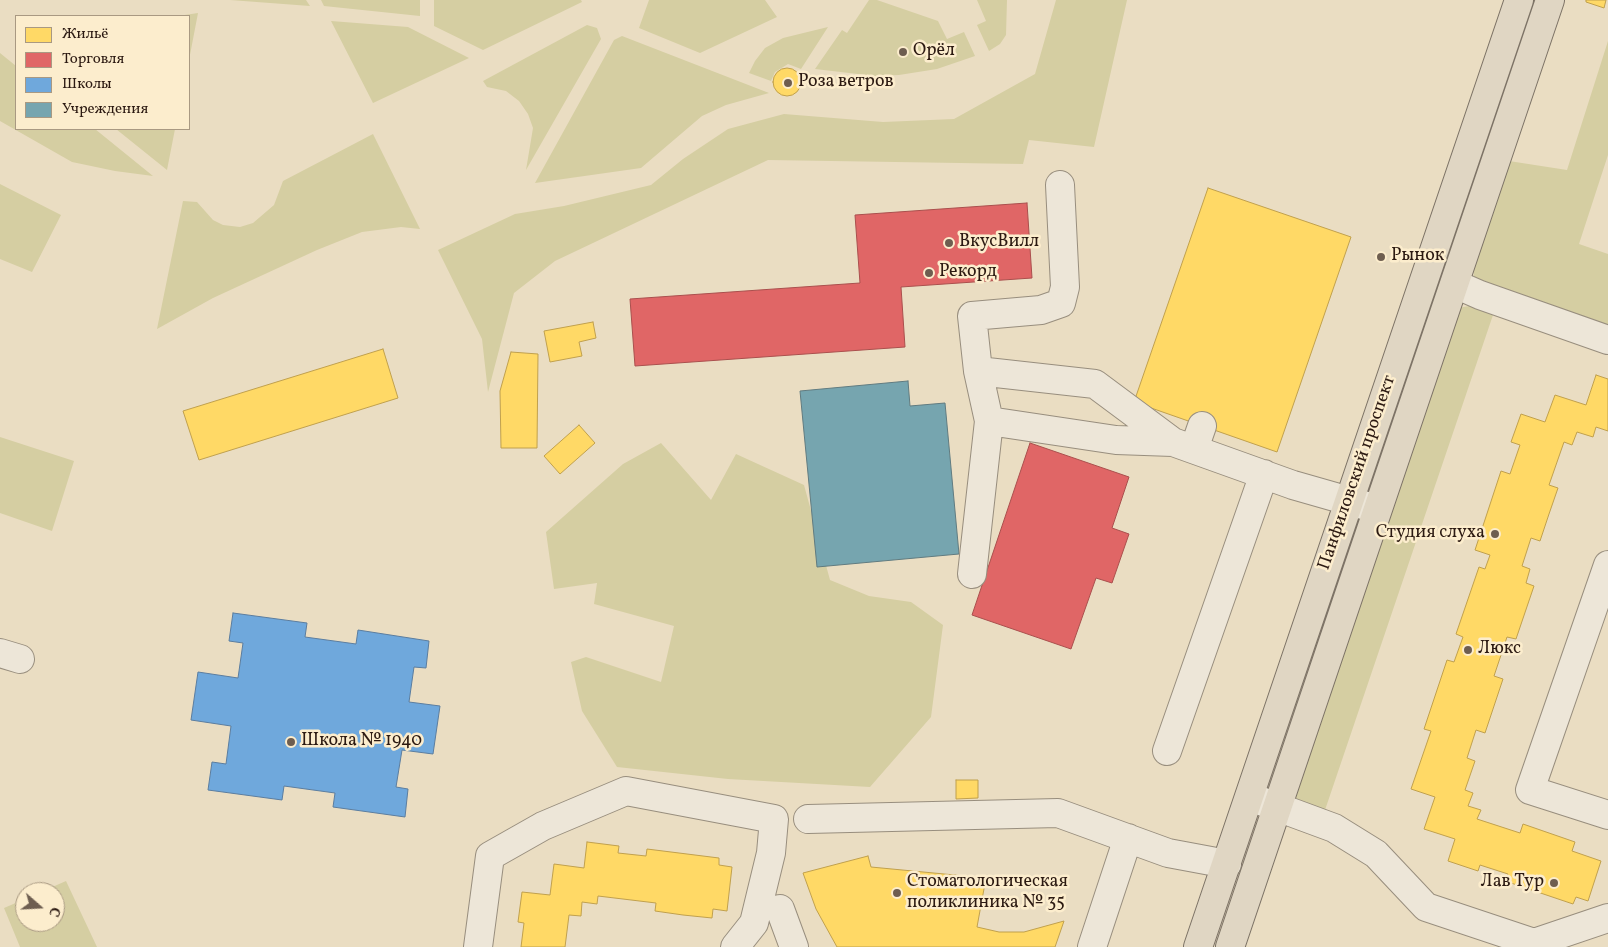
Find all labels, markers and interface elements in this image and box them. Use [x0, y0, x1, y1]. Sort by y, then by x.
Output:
legend [15, 15, 190, 130]
text: Жильё [62, 24, 108, 45]
place label: Орёл [913, 41, 955, 63]
marker: Орёл [897, 46, 909, 58]
text: Торговля [62, 49, 124, 70]
place label: Роза ветров [798, 72, 894, 94]
text: Школы [62, 74, 112, 95]
marker: Роза ветров [782, 77, 794, 89]
text: Учреждения [62, 99, 148, 120]
place label: ВкусВилл [959, 232, 1039, 254]
marker: ВкусВилл [943, 237, 955, 249]
place label: Рынок [1391, 246, 1444, 268]
marker: Рынок [1375, 251, 1387, 263]
place label: Рекорд [939, 262, 997, 284]
marker: Рекорд [923, 267, 935, 279]
street label: Панфиловский проспект [1314, 373, 1402, 573]
place label: Студия слуха [1376, 523, 1485, 545]
marker: Студия слуха [1489, 528, 1501, 540]
place label: Люкс [1478, 639, 1521, 661]
marker: Люкс [1462, 644, 1474, 656]
place label: Школа № 1940 [301, 731, 422, 753]
marker: Школа № 1940 [285, 736, 297, 748]
place label: Стоматологическая поликлиника № 35 [907, 872, 1068, 914]
place label: Лав Тур [1480, 872, 1544, 894]
marker: Лав Тур [1548, 877, 1560, 889]
north arrow [15, 882, 65, 932]
marker: Стоматологическая поликлиника № 35 [891, 887, 903, 899]
text: С [43, 904, 64, 919]

